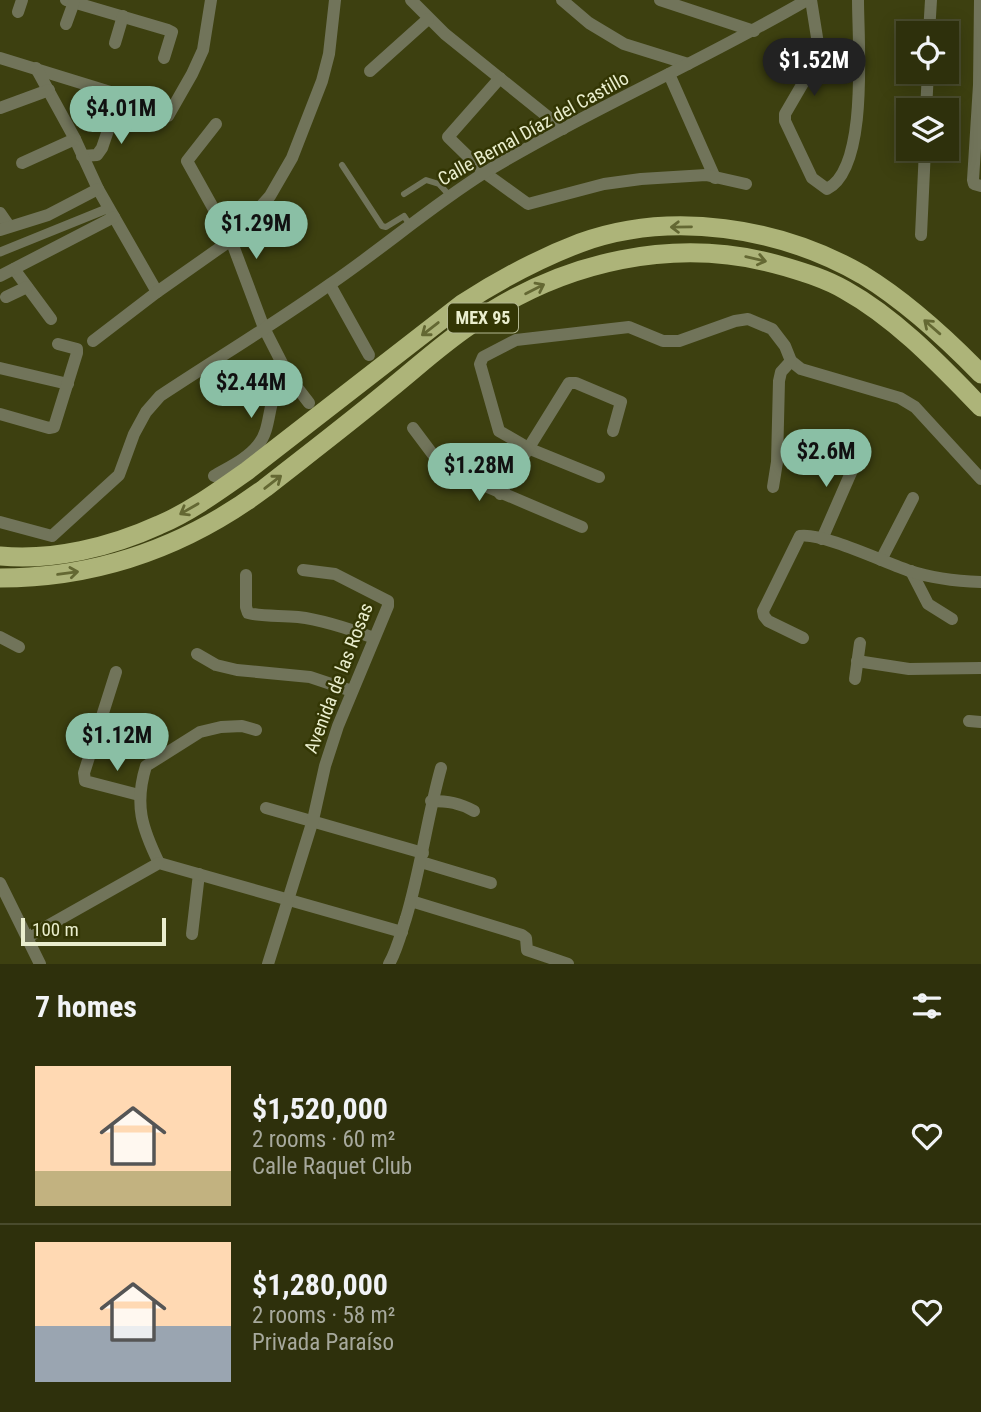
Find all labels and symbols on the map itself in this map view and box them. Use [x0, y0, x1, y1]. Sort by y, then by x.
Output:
pin: $1.52M [757, 38, 871, 98]
street label: Calle Bernal Díaz del Castillo [434, 66, 633, 191]
pin: $4.01M [64, 86, 178, 146]
pin: $1.29M [199, 202, 313, 261]
one-way arrow [670, 220, 693, 234]
one-way arrow [744, 253, 766, 266]
one-way arrow [524, 281, 544, 295]
road number: MEX 95 [448, 304, 518, 332]
one-way arrow [923, 319, 941, 335]
one-way arrow [421, 322, 440, 337]
pin: $2.44M [194, 360, 308, 420]
pin: $2.6M [777, 430, 875, 489]
pin: $1.28M [422, 444, 536, 503]
one-way arrow [263, 474, 282, 489]
one-way arrow [179, 502, 199, 516]
one-way arrow [56, 566, 79, 579]
street label: Avenida de las Rosas [299, 600, 378, 757]
pin: $1.12M [60, 714, 174, 773]
scale bar [21, 915, 166, 947]

